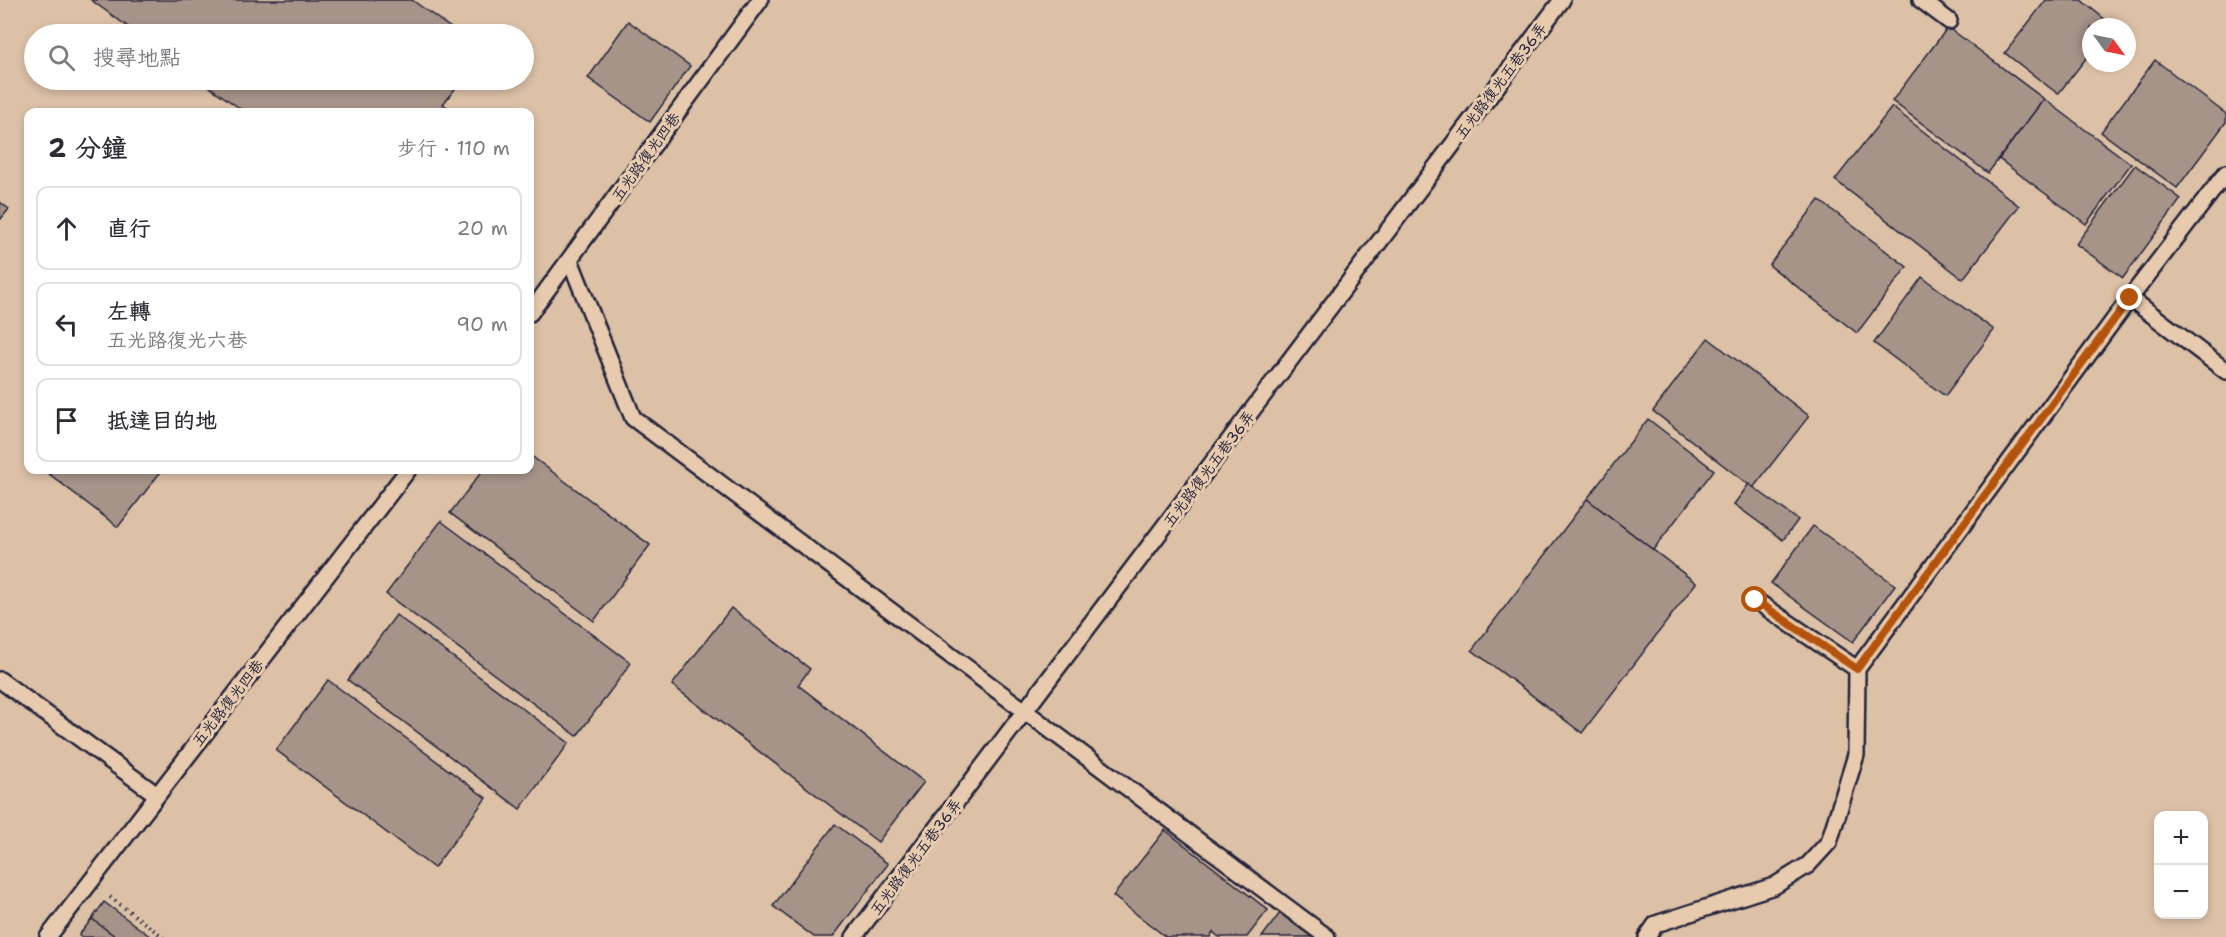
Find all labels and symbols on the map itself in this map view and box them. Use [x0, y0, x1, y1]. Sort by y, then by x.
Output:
north arrow [2082, 18, 2136, 72]
street label: 五光路復光五巷36弄 [1451, 19, 1551, 143]
street label: 五光路復光四巷 [607, 109, 685, 205]
route end [2116, 284, 2142, 310]
street label: 五光路復光五巷36弄 [1159, 407, 1259, 531]
route start [1741, 586, 1767, 612]
street label: 五光路復光四巷 [188, 655, 268, 751]
street label: 五光路復光五巷36弄 [866, 795, 966, 919]

